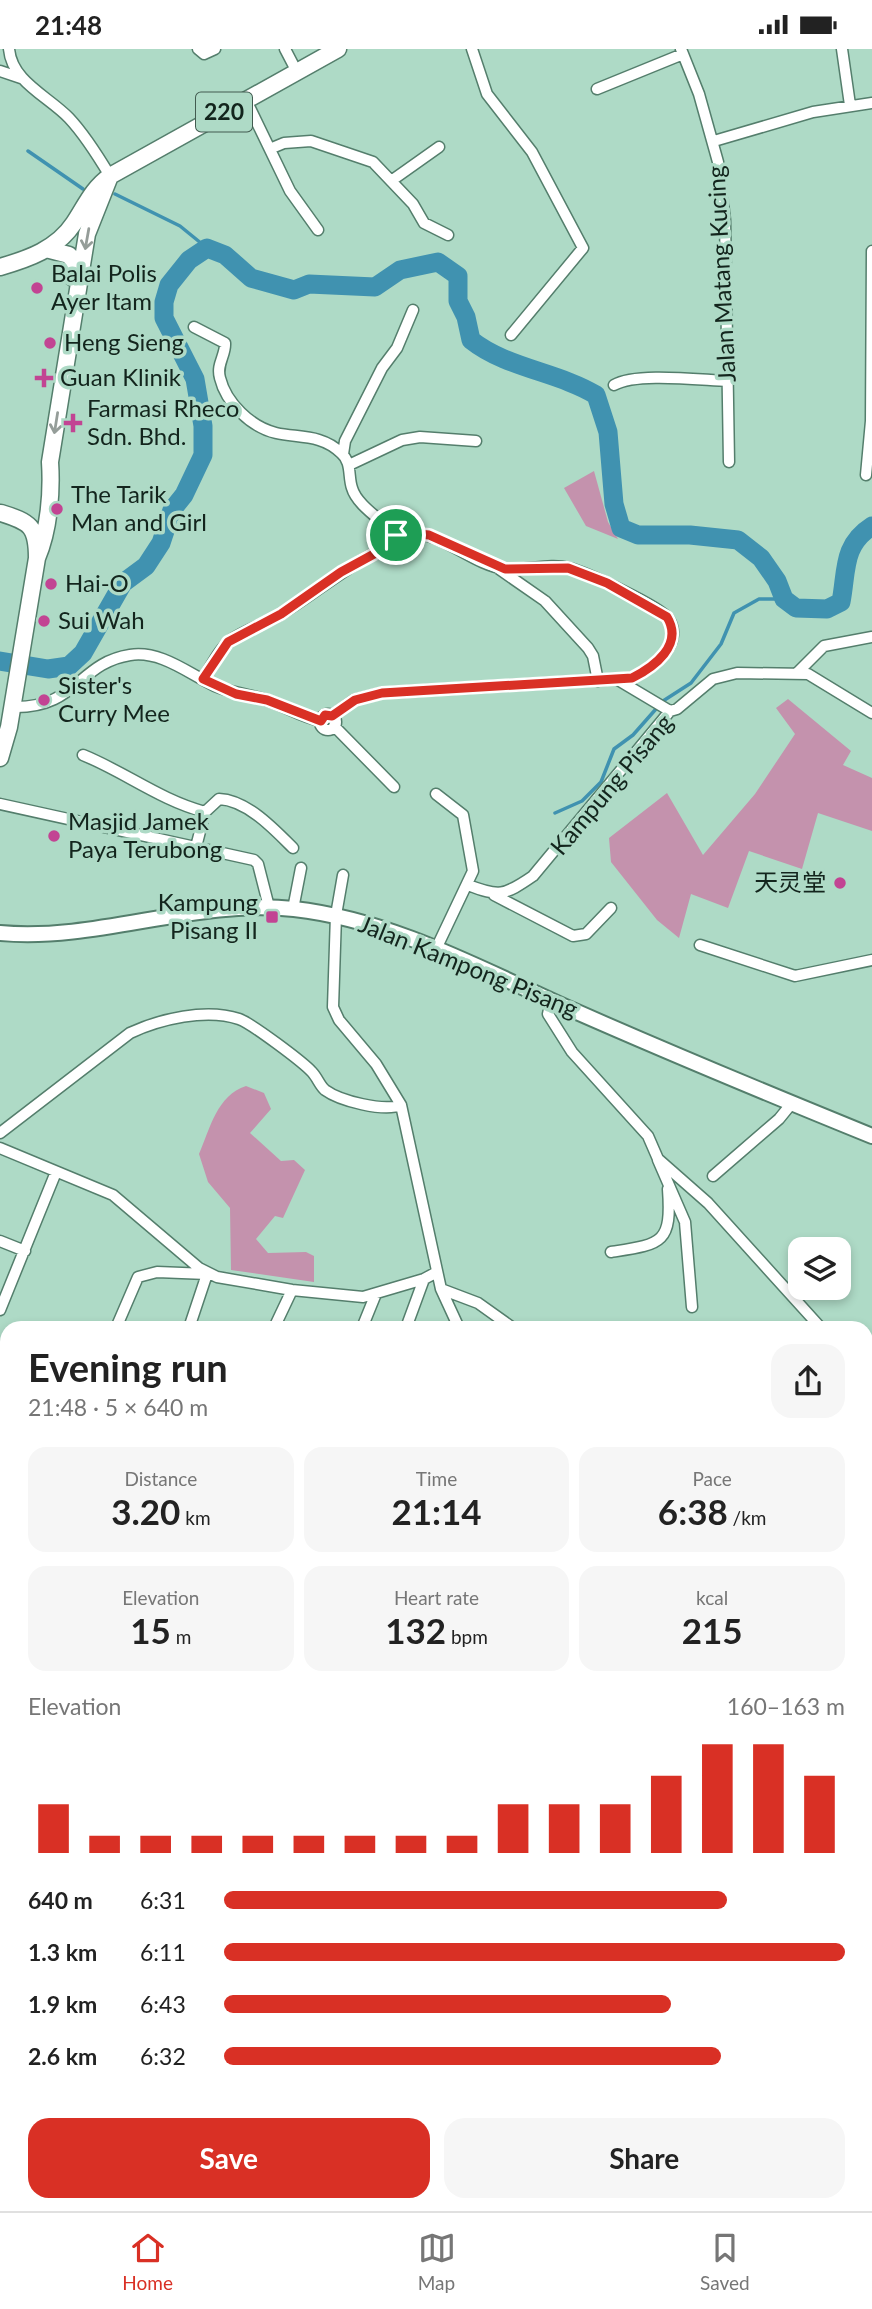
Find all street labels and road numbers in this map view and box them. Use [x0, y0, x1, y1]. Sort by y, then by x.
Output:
road number: 220 [196, 93, 252, 131]
street label: Jalan Matang Kucing [700, 165, 741, 383]
street label: Kampung Pisang [544, 708, 678, 860]
street label: Jalan Kampong Pisang [355, 908, 582, 1023]

